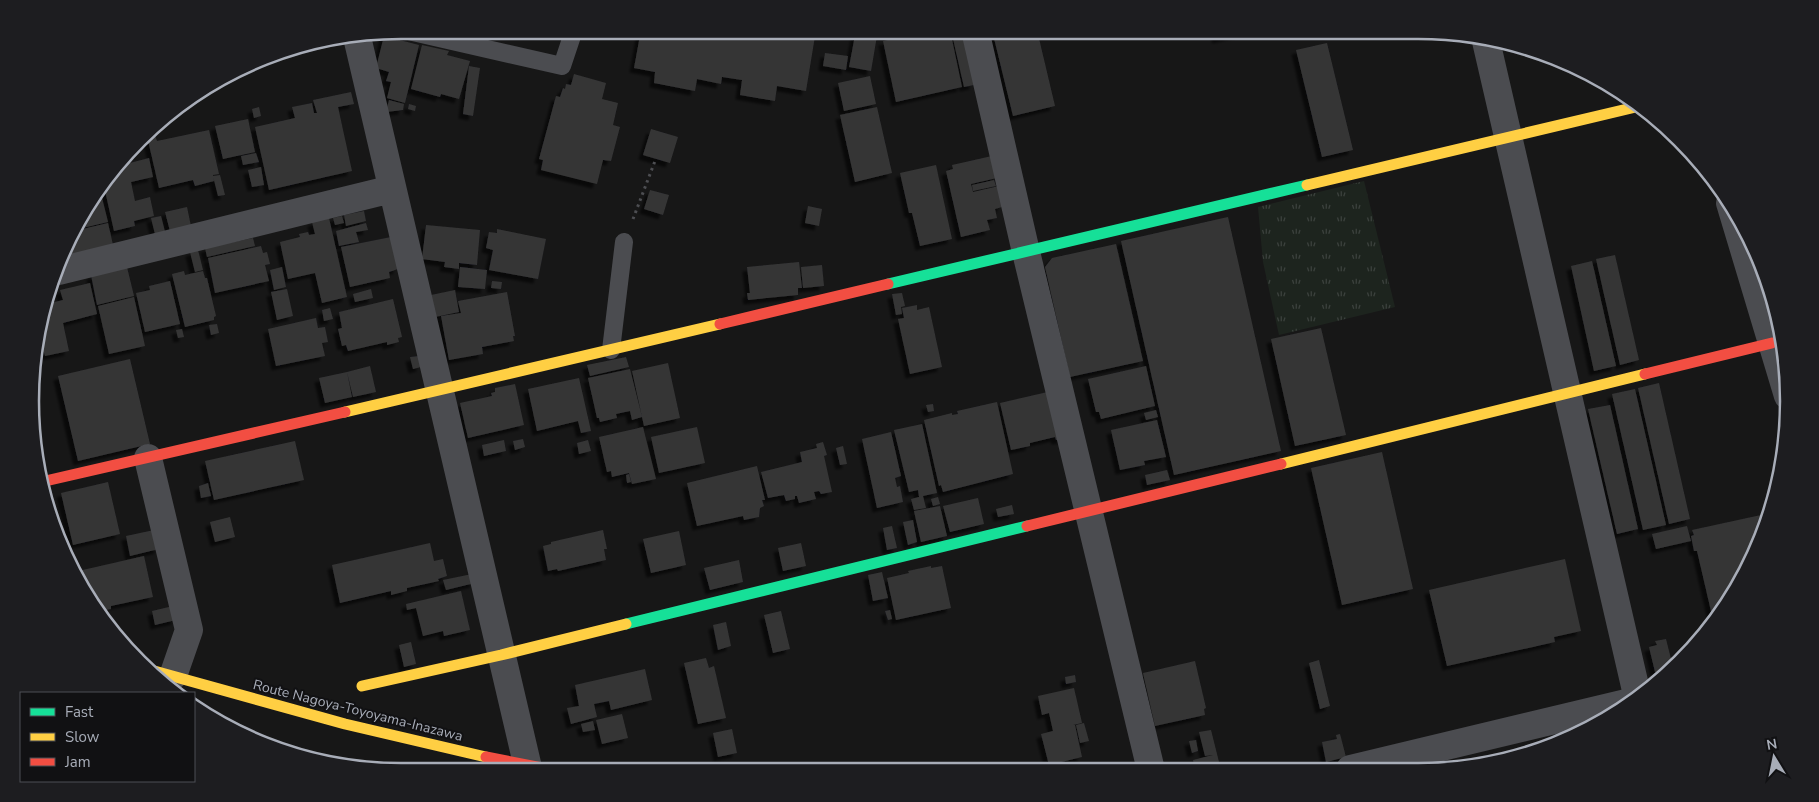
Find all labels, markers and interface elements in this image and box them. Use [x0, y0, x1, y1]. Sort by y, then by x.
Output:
street label: Route Nagoya-Toyoyama-Inazawa [251, 675, 465, 746]
legend [20, 692, 195, 782]
text: Fast [65, 702, 94, 722]
text: Slow [65, 727, 100, 747]
north arrow [1749, 732, 1799, 782]
text: N [1765, 734, 1779, 755]
text: Jam [64, 752, 91, 772]

